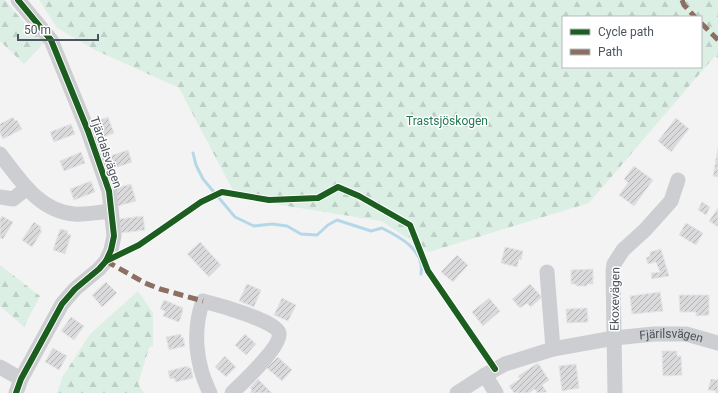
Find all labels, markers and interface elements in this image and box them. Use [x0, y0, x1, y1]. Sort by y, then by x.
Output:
scale bar [18, 16, 98, 42]
legend [562, 16, 702, 68]
text: 50 m [24, 23, 51, 37]
text: Cycle path [598, 25, 654, 39]
text: Path [598, 45, 623, 59]
street label: Tjärdalsvägen [87, 114, 125, 190]
park label: Trastsjöskogen [406, 114, 488, 128]
street label: Ekoxevägen [607, 267, 623, 331]
street label: Fjärilsvägen [639, 327, 705, 345]

